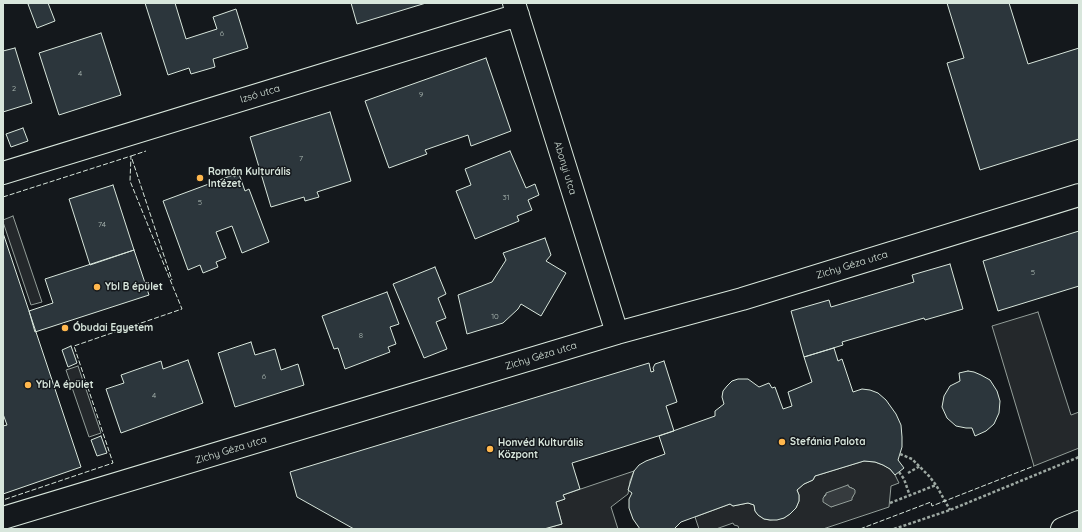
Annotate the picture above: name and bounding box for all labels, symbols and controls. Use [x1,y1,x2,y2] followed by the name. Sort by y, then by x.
[220,29,224,39] house number: 6
[78,69,82,79] house number: 4
[239,82,281,106] street label: Izsó utca
[12,84,16,94] house number: 2
[419,90,423,100] house number: 9
[551,140,579,196] street label: Abonyi utca
[299,154,303,164] house number: 7
[208,166,291,190] place label: Román Kulturális Intézet
[195,173,205,183] marker: Román Kulturális Intézet
[502,193,510,203] house number: 31
[198,198,202,208] house number: 5
[98,220,106,230] house number: 74
[815,248,889,282] street label: Zichy Géza utca
[1031,268,1035,278] house number: 5
[105,281,163,293] place label: Ybl B épület
[92,282,102,292] marker: Ybl B épület
[491,312,499,322] house number: 10
[73,322,153,334] place label: Óbudai Egyetem
[60,323,70,333] marker: Óbudai Egyetem
[359,331,363,341] house number: 8
[504,339,578,373] street label: Zichy Géza utca
[262,372,266,382] house number: 6
[36,379,94,391] place label: Ybl A épület
[23,380,33,390] marker: Ybl A épület
[152,391,156,401] house number: 4
[194,433,268,467] street label: Zichy Géza utca
[790,436,865,448] place label: Stefánia Palota
[498,437,583,460] place label: Honvéd Kulturális Központ
[777,437,787,447] marker: Stefánia Palota
[485,444,495,454] marker: Honvéd Kulturális Központ

